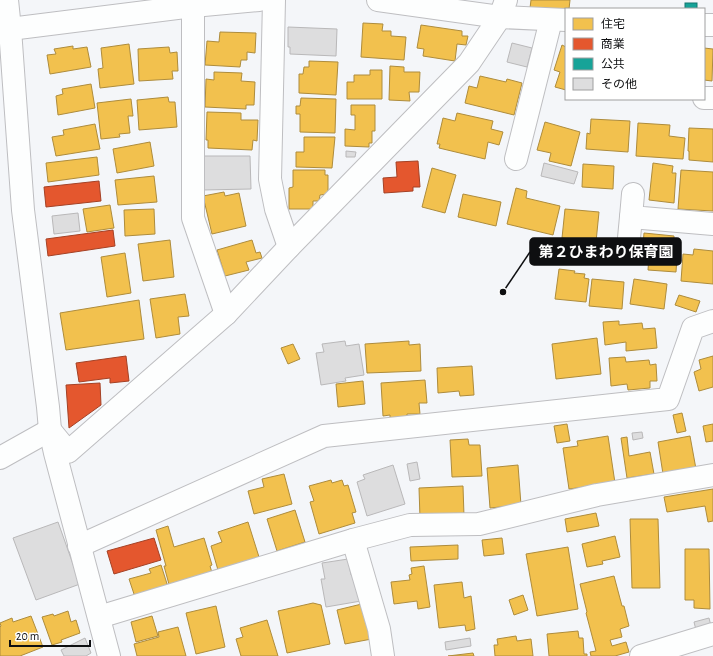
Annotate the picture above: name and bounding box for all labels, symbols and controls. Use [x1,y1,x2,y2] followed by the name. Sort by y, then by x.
[565,8,705,100] legend
[601,17,625,30] text: 住宅
[601,38,625,50] text: 商業
[601,58,625,70] text: 公共
[601,78,637,90] text: その他
[530,238,681,265] callout: 第２ひまわり保育園
[538,244,674,260] text: 第２ひまわり保育園
[10,622,90,648] scale bar
[16,630,39,642] text: 20 m

